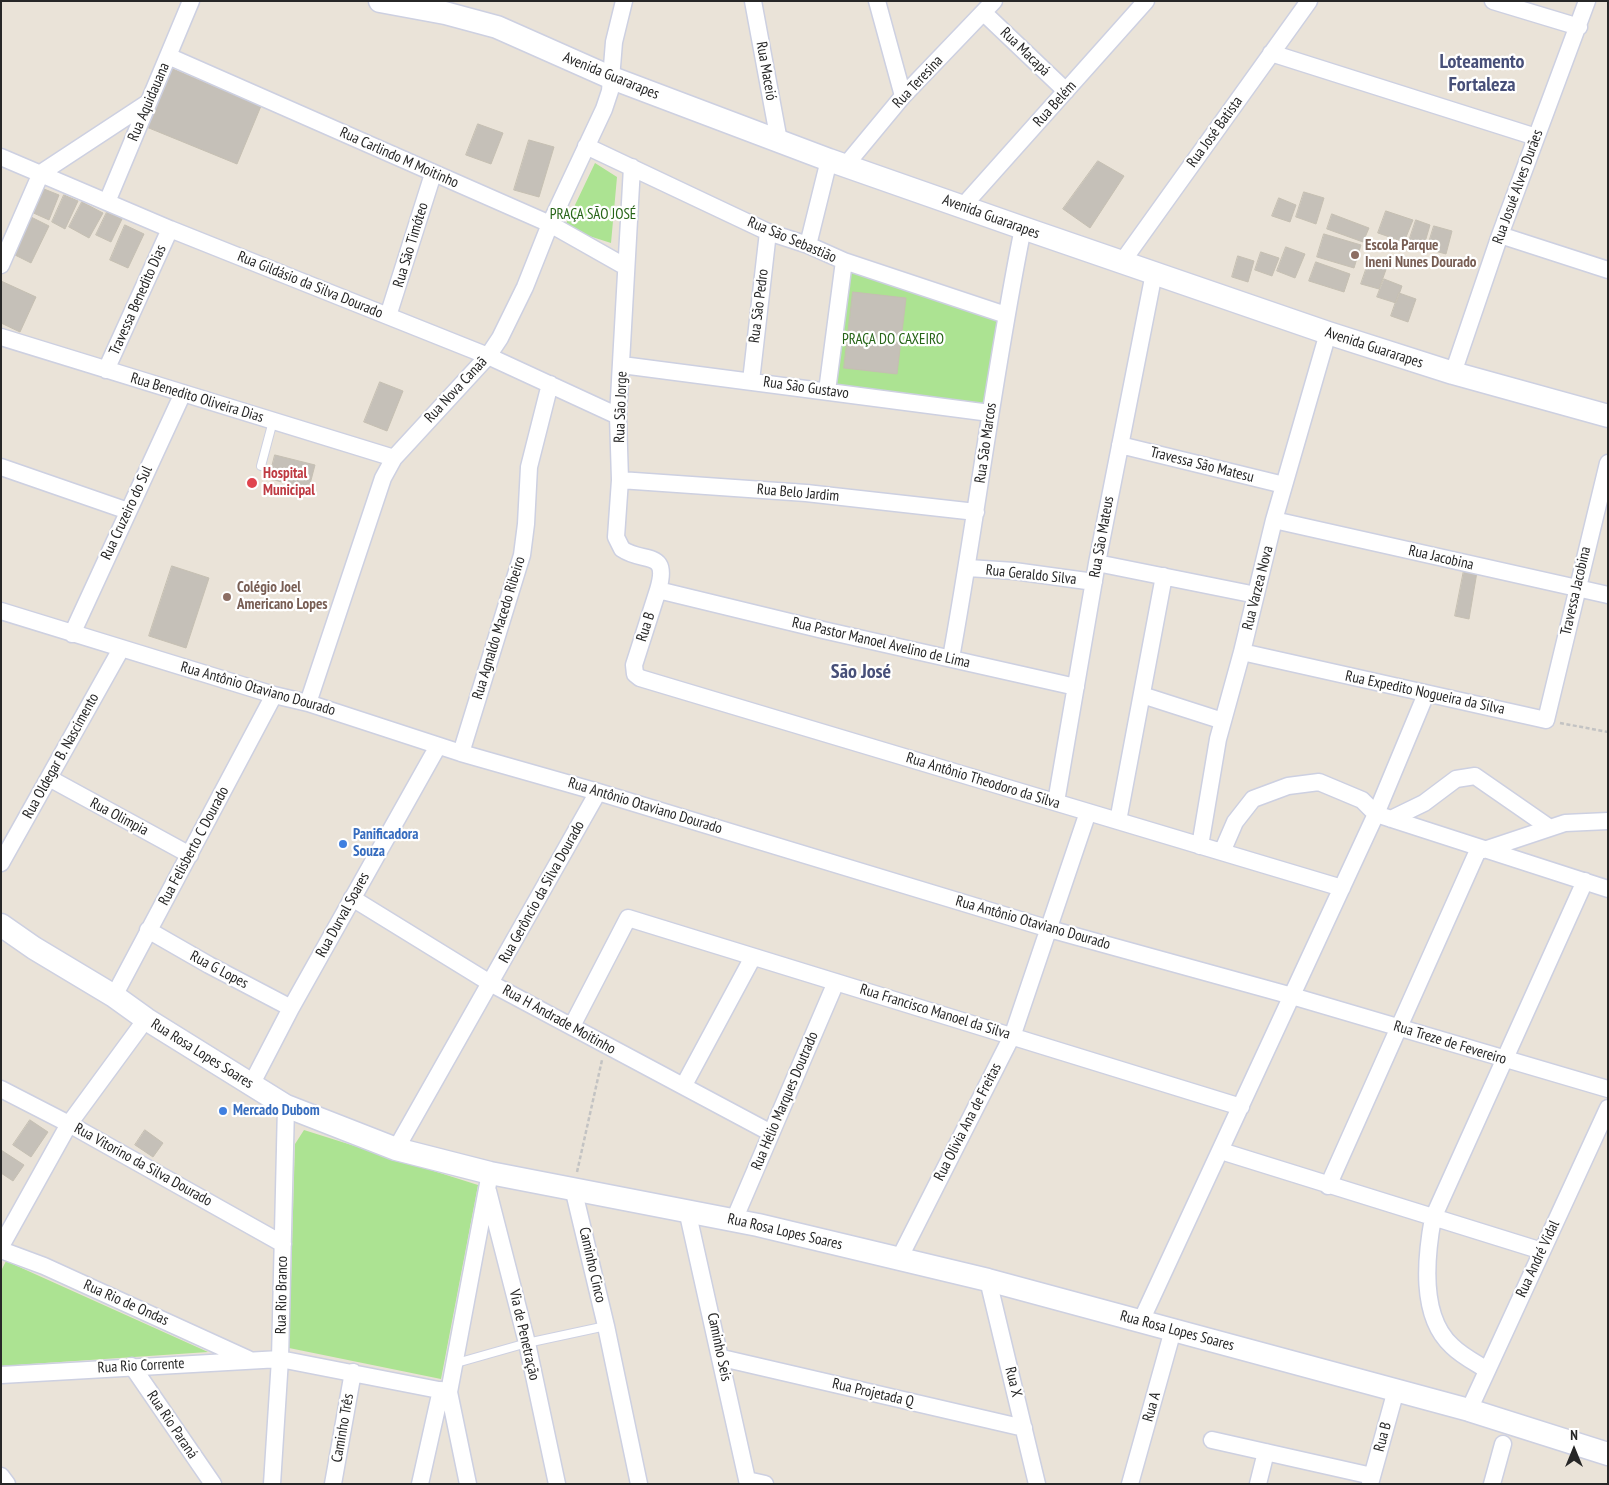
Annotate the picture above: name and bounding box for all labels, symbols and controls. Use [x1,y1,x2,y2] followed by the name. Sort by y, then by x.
[996,24,1054,80] street label: Rua Macapá
[752,40,780,102] street label: Rua Maceió
[560,49,662,103] street label: Avenida Guararapes
[1439,50,1525,97] district label: Loteamento Fortaleza
[889,52,947,112] street label: Rua Teresina
[124,60,174,144] street label: Rua Aquidauana
[1030,77,1080,131] street label: Rua Belém
[1183,93,1247,171] street label: Rua José Batista
[337,124,461,192] street label: Rua Carlindo M Moitinho
[1489,127,1547,247] street label: Rua Josué Alves Durães
[940,191,1042,243] street label: Avenida Guararapes
[390,200,432,290] street label: Rua São Timóteo
[550,206,636,224] park label: PRAÇA SÃO JOSÉ
[745,213,839,267] street label: Rua São Sebastião
[1365,237,1477,272] place label: Escola Parque Ineni Nunes Dourado
[106,242,170,358] street label: Travessa Benedito Dias
[235,248,385,322] street label: Rua Gildásio da Silva Dourado
[1349,249,1361,261] marker: Escola Parque Ineni Nunes Dourado
[746,268,772,344] street label: Rua São Pedro
[1323,324,1425,372] street label: Avenida Guararapes
[842,331,944,349] park label: PRAÇA DO CAXEIRO
[421,353,491,427] street label: Rua Nova Canaã
[128,369,266,427] street label: Rua Benedito Oliveira Dias
[611,371,631,443] street label: Rua São Jorge
[762,373,850,403] street label: Rua São Gustavo
[971,402,1001,484] street label: Rua São Marcos
[1148,443,1256,487] street label: Travessa São Matesu
[97,463,157,563] street label: Rua Cruzeiro do Sul
[263,465,315,500] place label: Hospital Municipal
[245,476,259,490] marker: Hospital Municipal
[756,480,840,506] street label: Rua Belo Jardim
[1086,495,1118,579] street label: Rua São Mateus
[1407,542,1475,574] street label: Rua Jacobina
[1239,544,1277,632] street label: Rua Varzea Nova
[1557,545,1595,637] street label: Travessa Jacobina
[469,554,529,702] street label: Rua Agnaldo Macedo Ribeiro
[985,561,1077,589] street label: Rua Geraldo Silva
[237,579,328,614] place label: Colégio Joel Americano Lopes
[221,591,233,603] marker: Colégio Joel Americano Lopes
[633,610,659,644] street label: Rua B
[790,614,972,672] street label: Rua Pastor Manoel Avelino de Lima
[179,658,337,720] street label: Rua Antônio Otaviano Dourado
[831,660,891,684] district label: São José
[1344,667,1506,719] street label: Rua Expedito Nogueira da Silva
[19,690,103,822] street label: Rua Oldegar B. Nascimento
[904,749,1062,813] street label: Rua Antônio Theodoro da Silva
[566,774,724,838] street label: Rua Antônio Otaviano Dourado
[155,784,233,908] street label: Rua Felisberto C Dourado
[87,794,151,840] street label: Rua Olimpia
[495,818,589,966] street label: Rua Gerôncio da Silva Dourado
[353,826,418,861] place label: Panificadora Souza
[337,838,349,850] marker: Panificadora Souza
[312,869,374,961] street label: Rua Durval Soares
[954,892,1112,954] street label: Rua Antônio Otaviano Dourado
[187,947,251,993] street label: Rua G Lopes
[499,981,619,1059] street label: Rua H Andrade Moitinho
[858,981,1012,1043] street label: Rua Francisco Manoel da Silva
[147,1015,257,1093] street label: Rua Rosa Lopes Soares
[1391,1017,1509,1069] street label: Rua Treze de Fevereiro
[748,1029,822,1173] street label: Rua Hélio Marques Doutrado
[931,1060,1005,1184] street label: Rua Olivia Ana de Freitas
[233,1102,320,1120] place label: Mercado Dubom
[217,1105,229,1117] marker: Mercado Dubom
[71,1120,215,1210] street label: Rua Vitorino da Silva Dourado
[726,1210,844,1254] street label: Rua Rosa Lopes Soares
[1512,1218,1564,1300] street label: Rua André Vidal
[575,1226,609,1304] street label: Caminho Cinco
[272,1256,292,1334] street label: Rua Rio Branco
[81,1276,171,1330] street label: Rua Rio de Ondas
[505,1288,543,1382] street label: Via de Penetração
[1118,1307,1236,1355] street label: Rua Rosa Lopes Soares
[703,1311,735,1383] street label: Caminho Seis
[97,1355,185,1377] street label: Rua Rio Corrente
[1001,1365,1025,1399] street label: Rua X
[830,1375,916,1411] street label: Rua Projetada Q
[143,1388,201,1462] street label: Rua Rio Paraná
[1139,1390,1165,1424] street label: Rua A
[328,1392,358,1464] street label: Caminho Três
[1370,1420,1396,1454] street label: Rua B
[1549,1425,1599,1475] north arrow
[1570,1426,1578,1444] text: N

